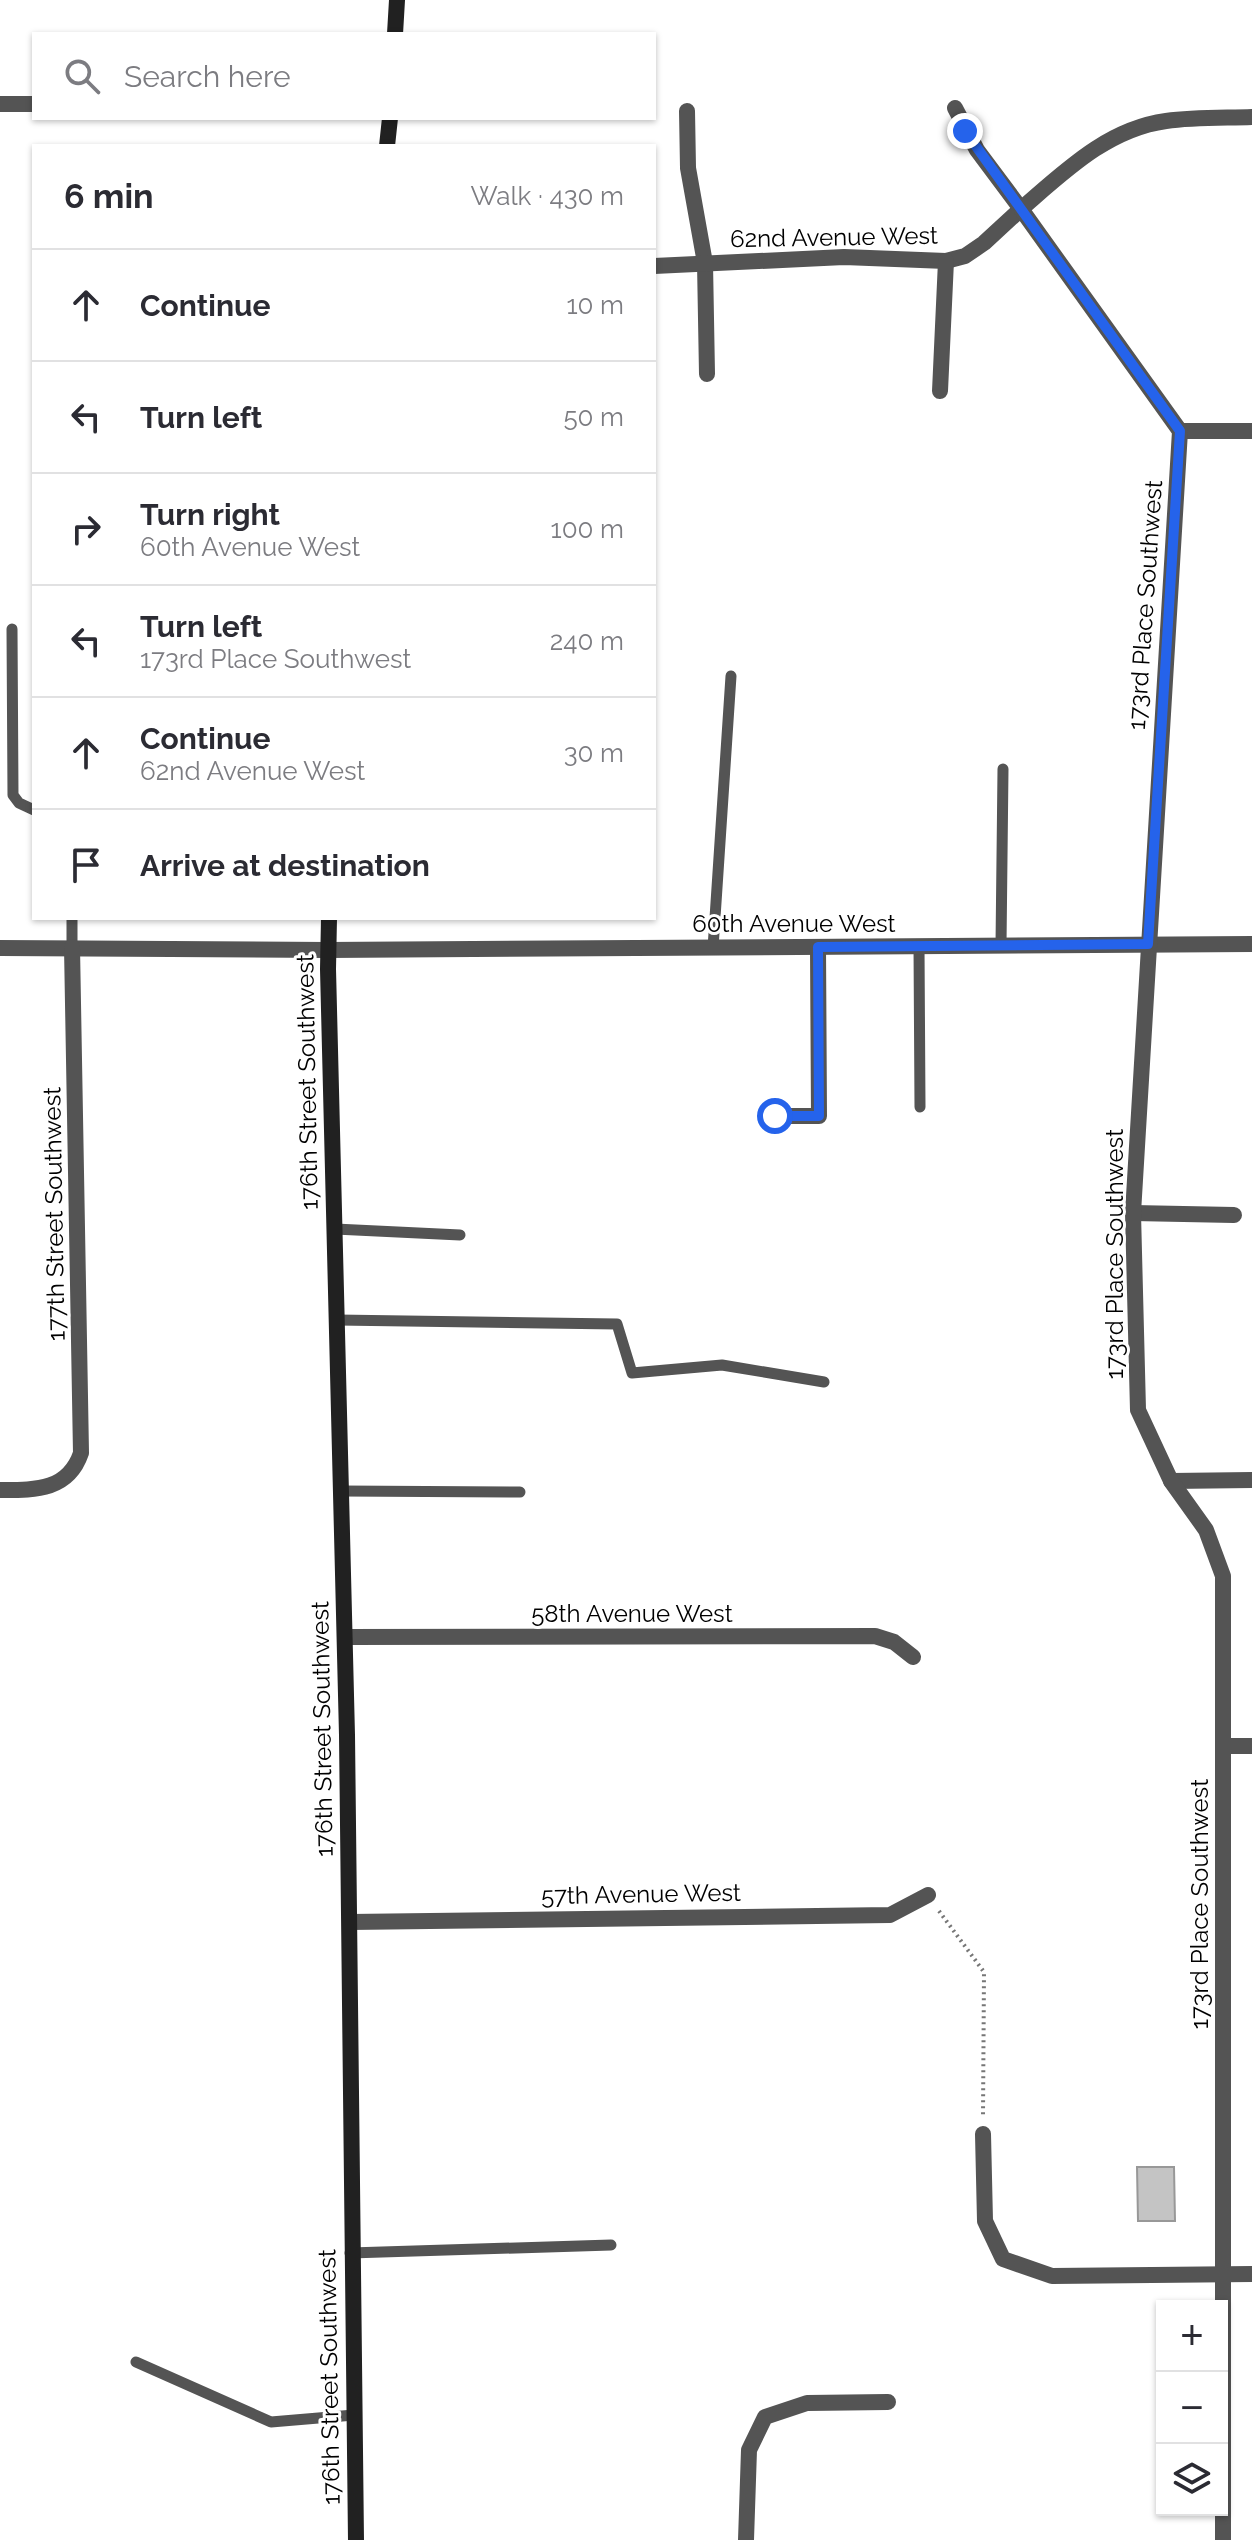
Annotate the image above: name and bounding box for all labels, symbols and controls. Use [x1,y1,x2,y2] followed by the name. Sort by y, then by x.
[32,32,656,120] search box
[60,54,104,98] icon: search
[124,59,291,94] text: Search here
[947,113,983,149] route end
[64,176,154,216] text: 6 min
[470,181,624,211] text: Walk · 430 m
[730,221,938,253] street label: 62nd Avenue West
[64,283,108,327] icon: ahead
[140,288,271,323] text: Continue
[566,290,624,320] text: 10 m
[64,395,108,439] icon: left
[140,400,262,435] text: Turn left
[563,402,624,432] text: 50 m
[1122,479,1168,731] street label: 173rd Place Southwest
[140,497,280,532] text: Turn right
[64,507,108,551] icon: right
[551,514,624,544] text: 100 m
[140,532,360,562] text: 60th Avenue West
[140,609,262,644] text: Turn left
[64,619,108,663] icon: left
[550,626,624,656] text: 240 m
[140,644,411,674] text: 173rd Place Southwest
[140,721,271,756] text: Continue
[64,731,108,775] icon: ahead
[564,738,624,768] text: 30 m
[140,756,365,786] text: 62nd Avenue West
[64,843,108,887] icon: arrive
[140,848,430,883] text: Arrive at destination
[692,909,896,938] street label: 60th Avenue West
[290,954,324,1210] street label: 176th Street Southwest
[37,1087,71,1341] street label: 177th Street Southwest
[757,1098,793,1134] route start
[1100,1129,1129,1379] street label: 173rd Place Southwest
[531,1599,733,1628] street label: 58th Avenue West
[305,1601,339,1857] street label: 176th Street Southwest
[1185,1779,1214,2029] street label: 173rd Place Southwest
[541,1878,741,1910] street label: 57th Avenue West
[312,2249,346,2505] street label: 176th Street Southwest
[1156,2300,1228,2516] map controls
[1156,2300,1228,2372] button: +
[1156,2372,1228,2444] button: −
[1156,2444,1228,2516] button: layers

